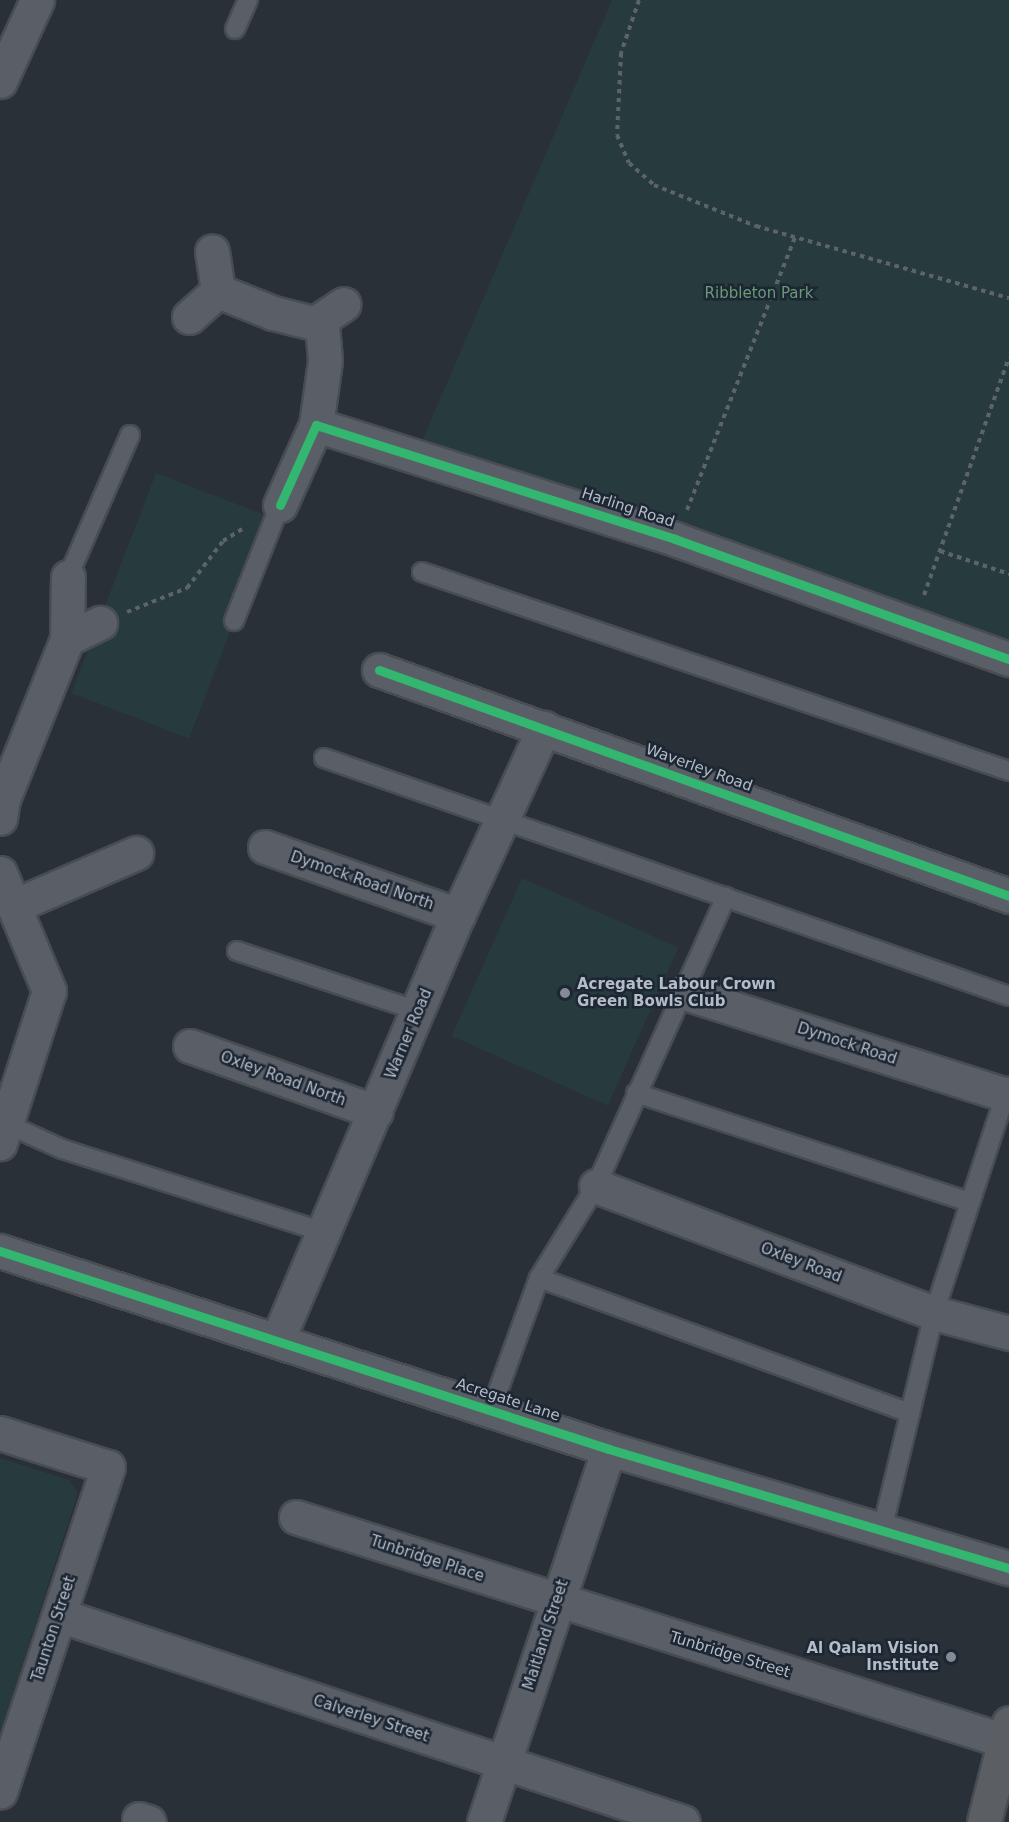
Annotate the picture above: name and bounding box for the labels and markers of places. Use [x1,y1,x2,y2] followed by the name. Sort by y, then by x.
[577,975,776,1010] place label: Acregate Labour Crown Green Bowls Club
[558,986,572,1000] marker: Acregate Labour Crown Green Bowls Club
[806,1639,939,1674] place label: Al Qalam Vision Institute
[944,1650,958,1664] marker: Al Qalam Vision Institute

